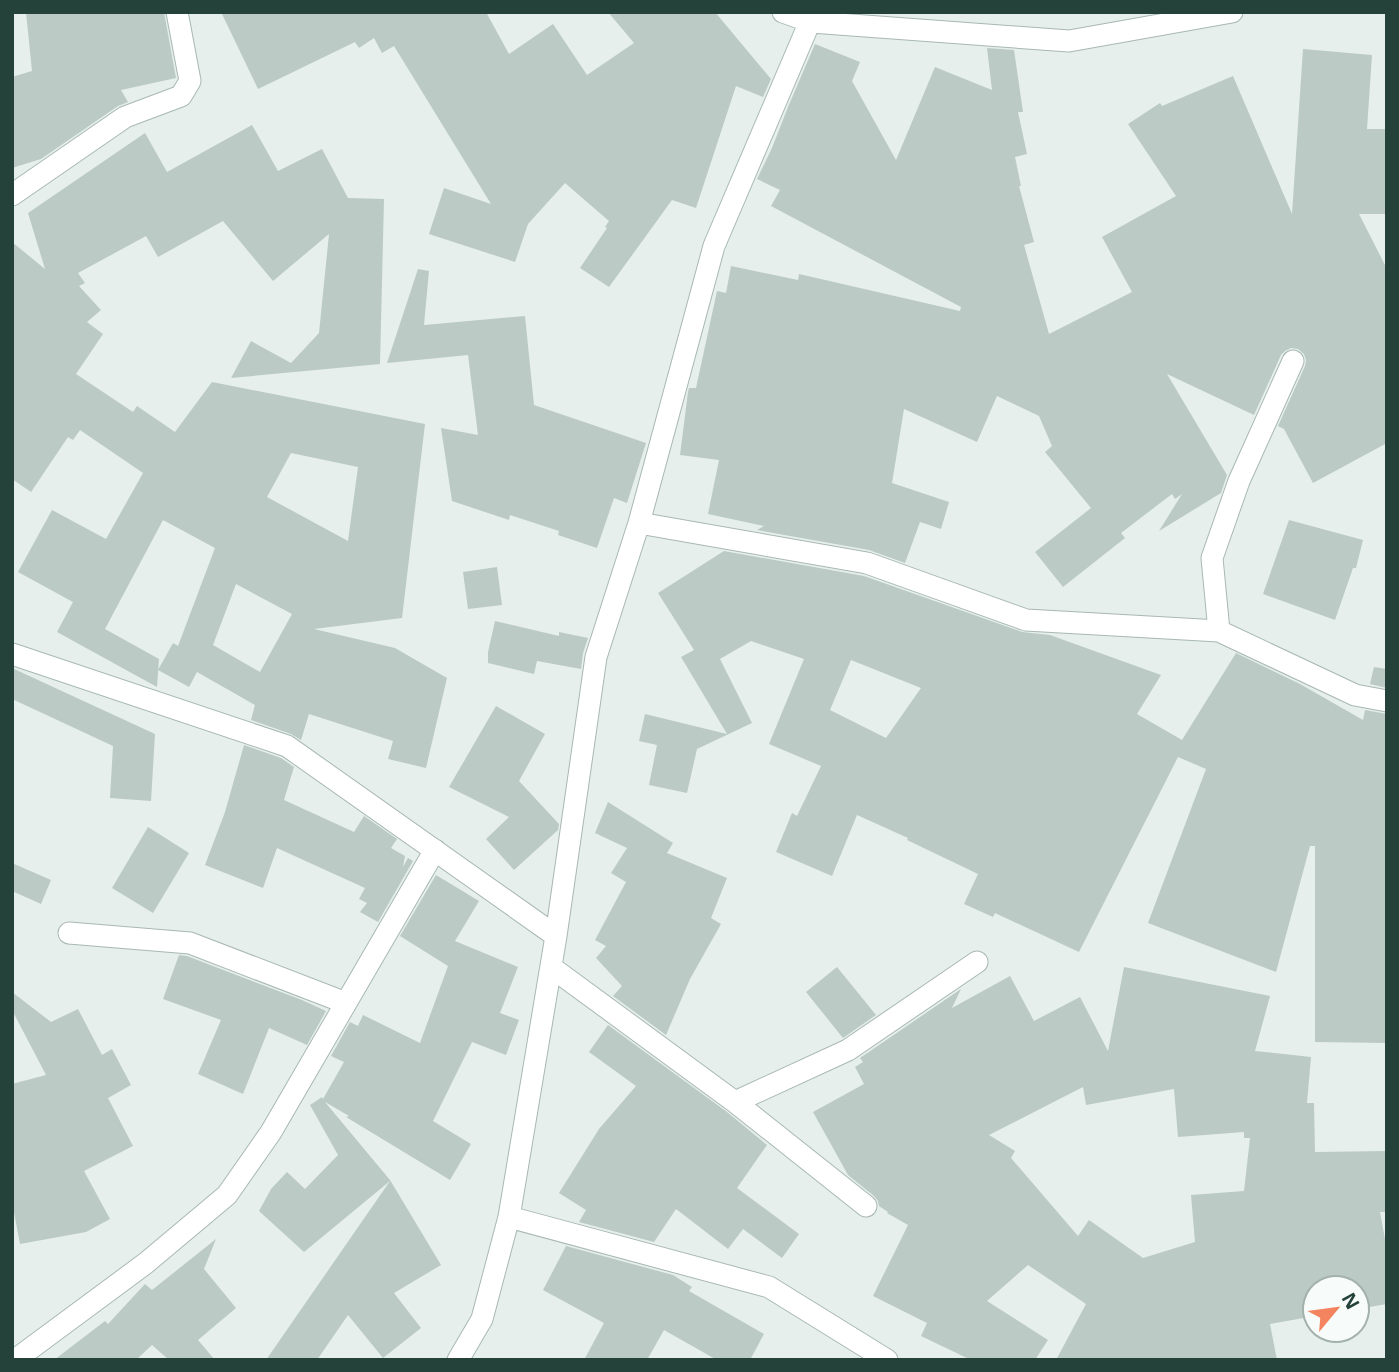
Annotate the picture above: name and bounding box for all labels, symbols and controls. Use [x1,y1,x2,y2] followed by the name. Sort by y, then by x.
[1301,1274,1371,1344] north arrow
[1336,1288,1366,1314] text: N

